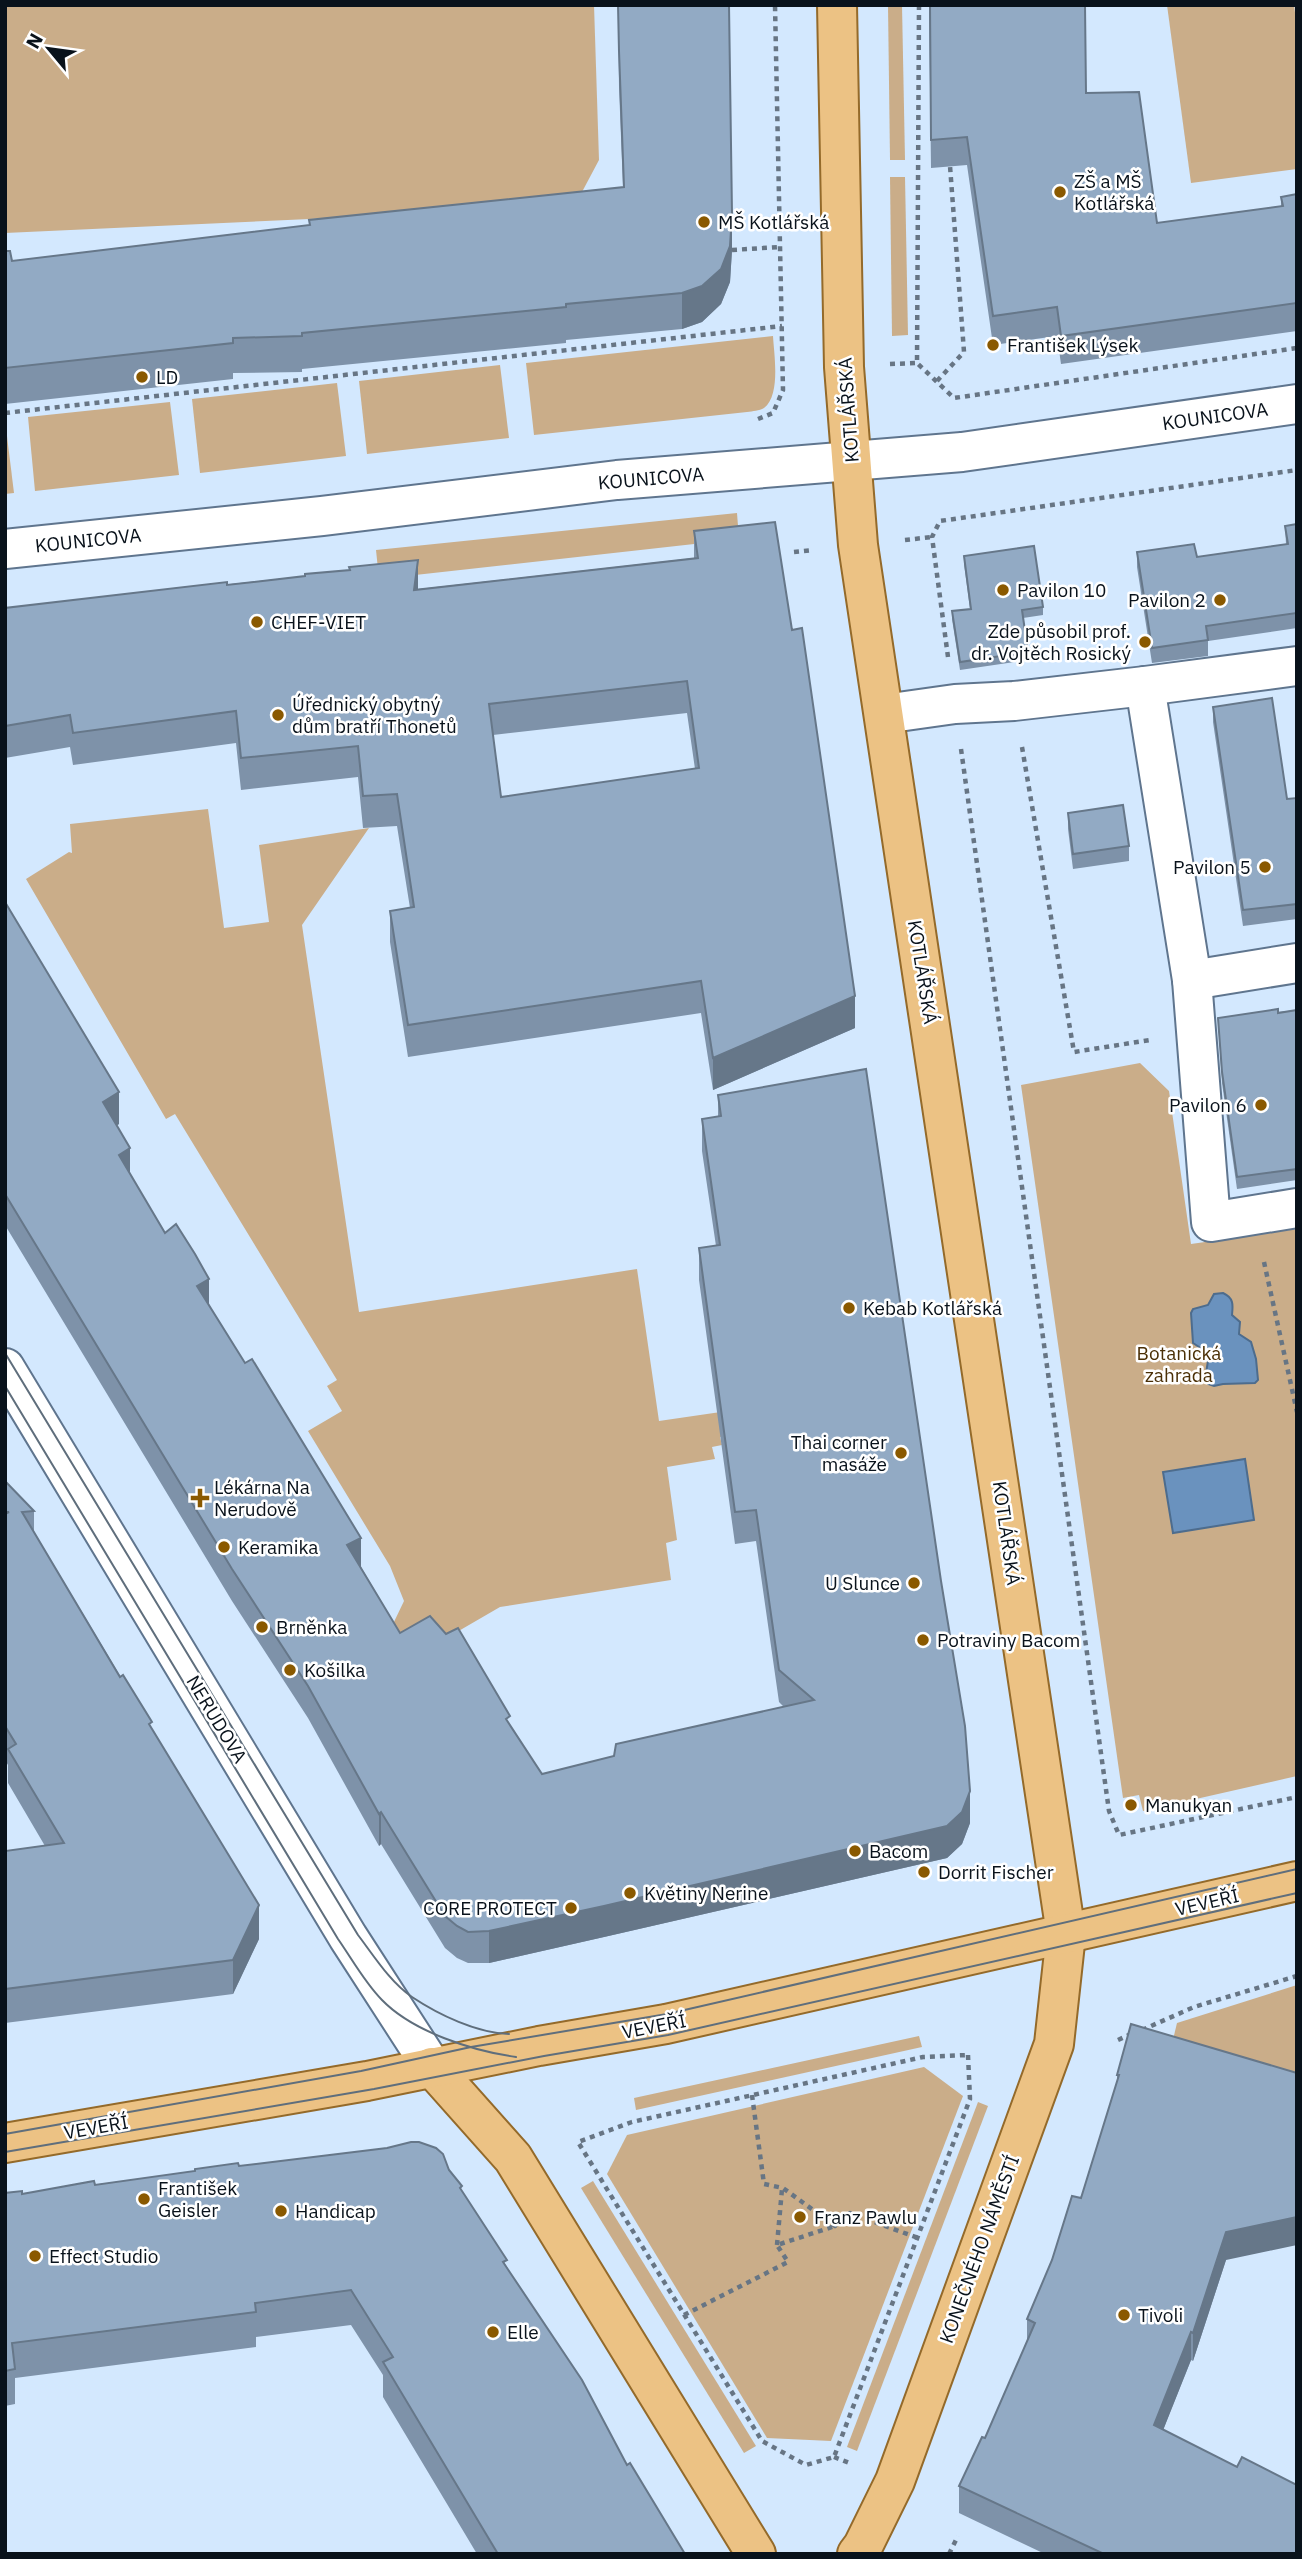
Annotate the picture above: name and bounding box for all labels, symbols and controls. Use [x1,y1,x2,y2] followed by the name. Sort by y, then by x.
[14,14,84,84] north arrow
[20,29,48,53] text: N
[1074,169,1154,215] place label: ZŠ a MŠ Kotlářská
[1052,184,1068,200] marker: ZŠ a MŠ Kotlářská
[718,210,829,234] place label: MŠ Kotlářská
[696,214,712,230] marker: MŠ Kotlářská
[1007,333,1139,357] place label: František Lýsek
[985,337,1001,353] marker: František Lýsek
[832,357,864,463] street label: KOTLÁŘSKÁ
[156,365,178,389] place label: LD
[134,369,150,385] marker: LD
[1161,397,1269,435] street label: KOUNICOVA
[597,461,705,495] street label: KOUNICOVA
[34,522,142,558] street label: KOUNICOVA
[1017,578,1106,602] place label: Pavilon 10
[995,582,1011,598] marker: Pavilon 10
[1128,588,1206,612] place label: Pavilon 2
[1212,592,1228,608] marker: Pavilon 2
[271,610,366,634] place label: CHEF-VIET
[249,614,265,630] marker: CHEF-VIET
[971,619,1132,665] place label: Zde působil prof. dr. Vojtěch Rosický
[1137,634,1153,650] marker: Zde působil prof. dr. Vojtěch Rosický
[292,692,457,738] place label: Úřednický obytný dům bratří Thonetů
[270,707,286,723] marker: Úřednický obytný dům bratří Thonetů
[1173,855,1251,879] place label: Pavilon 5
[1257,859,1273,875] marker: Pavilon 5
[903,918,943,1026] street label: KOTLÁŘSKÁ
[1169,1093,1247,1117] place label: Pavilon 6
[1253,1097,1269,1113] marker: Pavilon 6
[863,1296,1002,1320] place label: Kebab Kotlářská
[841,1300,857,1316] marker: Kebab Kotlářská
[1136,1341,1222,1387] park label: Botanická zahrada
[791,1430,887,1476] place label: Thai corner masáže
[893,1445,909,1461] marker: Thai corner masáže
[214,1475,310,1521] place label: Lékárna Na Nerudově
[988,1479,1026,1587] street label: KOTLÁŘSKÁ
[192,1490,208,1506] marker: Lékárna Na Nerudově
[238,1535,318,1559] place label: Keramika
[216,1539,232,1555] marker: Keramika
[825,1571,900,1595] place label: U Slunce
[906,1575,922,1591] marker: U Slunce
[276,1615,347,1639] place label: Brněnka
[254,1619,270,1635] marker: Brněnka
[937,1628,1080,1652] place label: Potraviny Bacom
[915,1632,931,1648] marker: Potraviny Bacom
[304,1658,365,1682] place label: Košilka
[282,1662,298,1678] marker: Košilka
[181,1671,253,1767] street label: NERUDOVA
[1145,1793,1232,1817] place label: Manukyan
[1123,1797,1139,1813] marker: Manukyan
[869,1839,928,1863] place label: Bacom
[847,1843,863,1859] marker: Bacom
[938,1860,1054,1884] place label: Dorrit Fischer
[916,1864,932,1880] marker: Dorrit Fischer
[644,1881,768,1905] place label: Květiny Nerine
[1173,1883,1241,1921] street label: VEVEŘÍ
[622,1885,638,1901] marker: Květiny Nerine
[423,1896,557,1920] place label: CORE PROTECT
[563,1900,579,1916] marker: CORE PROTECT
[620,2008,688,2044] street label: VEVEŘÍ
[62,2110,130,2144] street label: VEVEŘÍ
[934,2152,1024,2346] street label: KONEČNÉHO NÁMĚSTÍ
[158,2176,237,2222] place label: František Geisler
[136,2191,152,2207] marker: František Geisler
[295,2199,376,2223] place label: Handicap
[273,2203,289,2219] marker: Handicap
[814,2205,917,2229] place label: Franz Pawlu
[792,2209,808,2225] marker: Franz Pawlu
[49,2244,158,2268] place label: Effect Studio
[27,2248,43,2264] marker: Effect Studio
[1138,2303,1183,2327] place label: Tivoli
[1116,2307,1132,2323] marker: Tivoli
[507,2320,539,2344] place label: Elle
[485,2324,501,2340] marker: Elle

